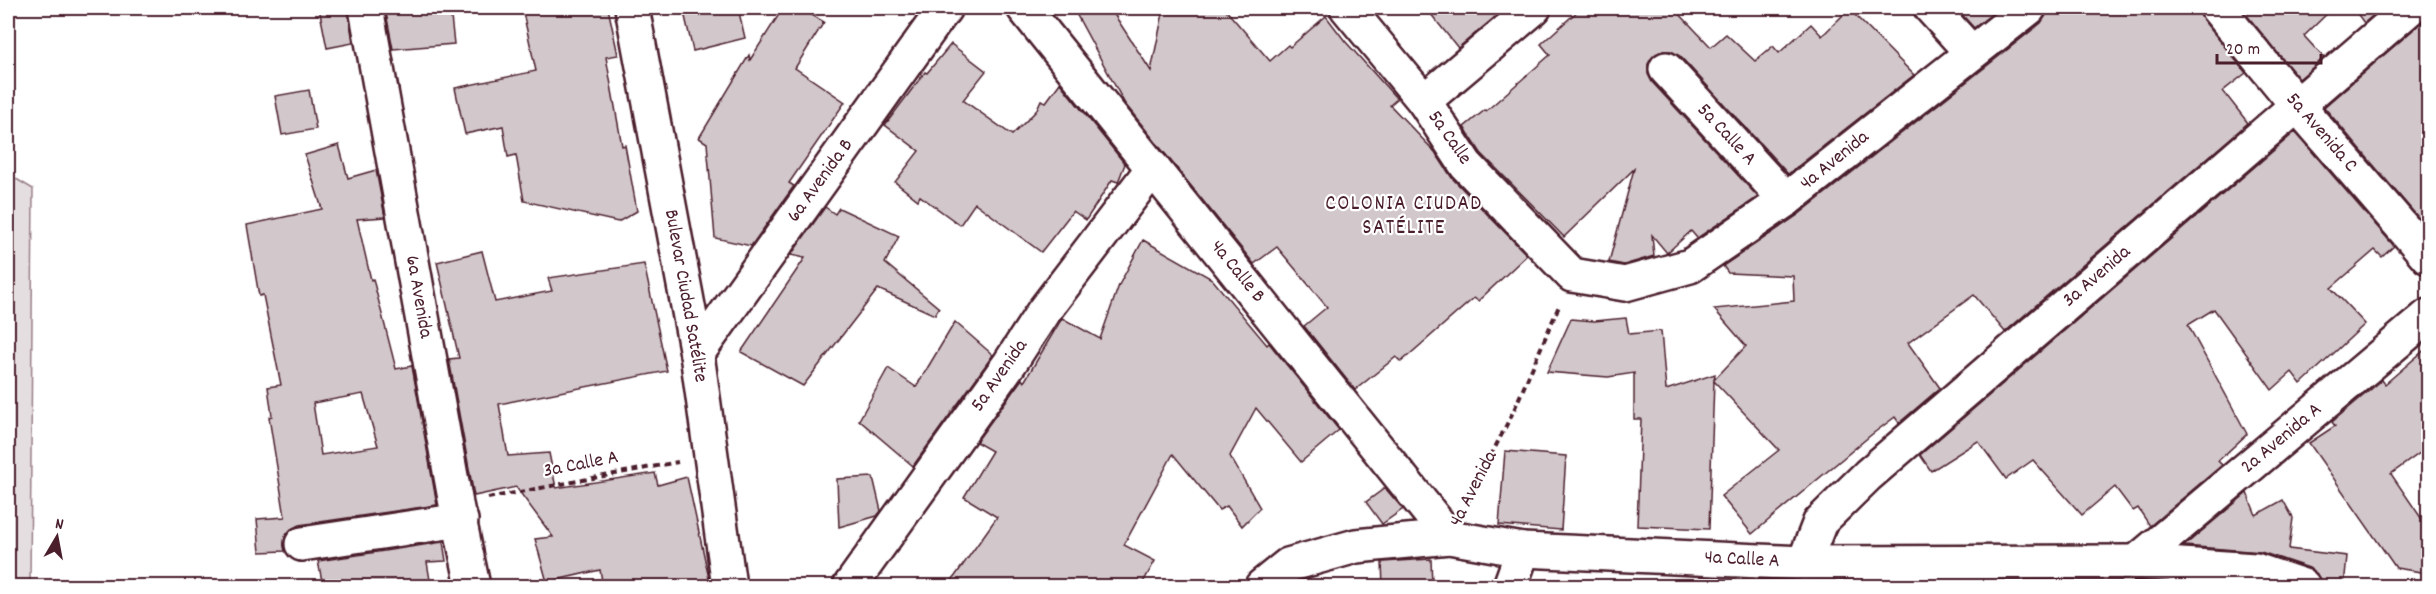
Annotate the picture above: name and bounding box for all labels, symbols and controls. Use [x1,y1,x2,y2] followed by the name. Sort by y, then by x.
[2217,27,2320,65] scale bar
[2226,38,2260,63] text: 20 m
[2278,87,2364,179] street label: 5a Avenida C
[1690,98,1762,173] street label: 5a Calle A
[1420,105,1478,171] street label: 5a Calle
[1794,124,1876,198] street label: 4a Avenida
[781,133,861,229] street label: 6a Avenida B
[1325,190,1483,244] district label: COLONIA CIUDAD SATÉLITE
[656,207,714,385] street label: Bulevar Ciudad Satélite
[1203,234,1271,310] street label: 4a Calle B
[2057,239,2138,315] street label: 3a Avenida
[397,253,439,341] street label: 6a Avenida
[965,333,1036,418] street label: 5a Avenida
[2235,397,2329,481] street label: 2a Avenida A
[541,444,621,486] street label: 3a Calle A
[1443,446,1505,532] street label: 4a Avenida
[27,507,87,567] north arrow
[53,513,65,537] text: N
[1704,544,1780,576] street label: 4a Calle A

